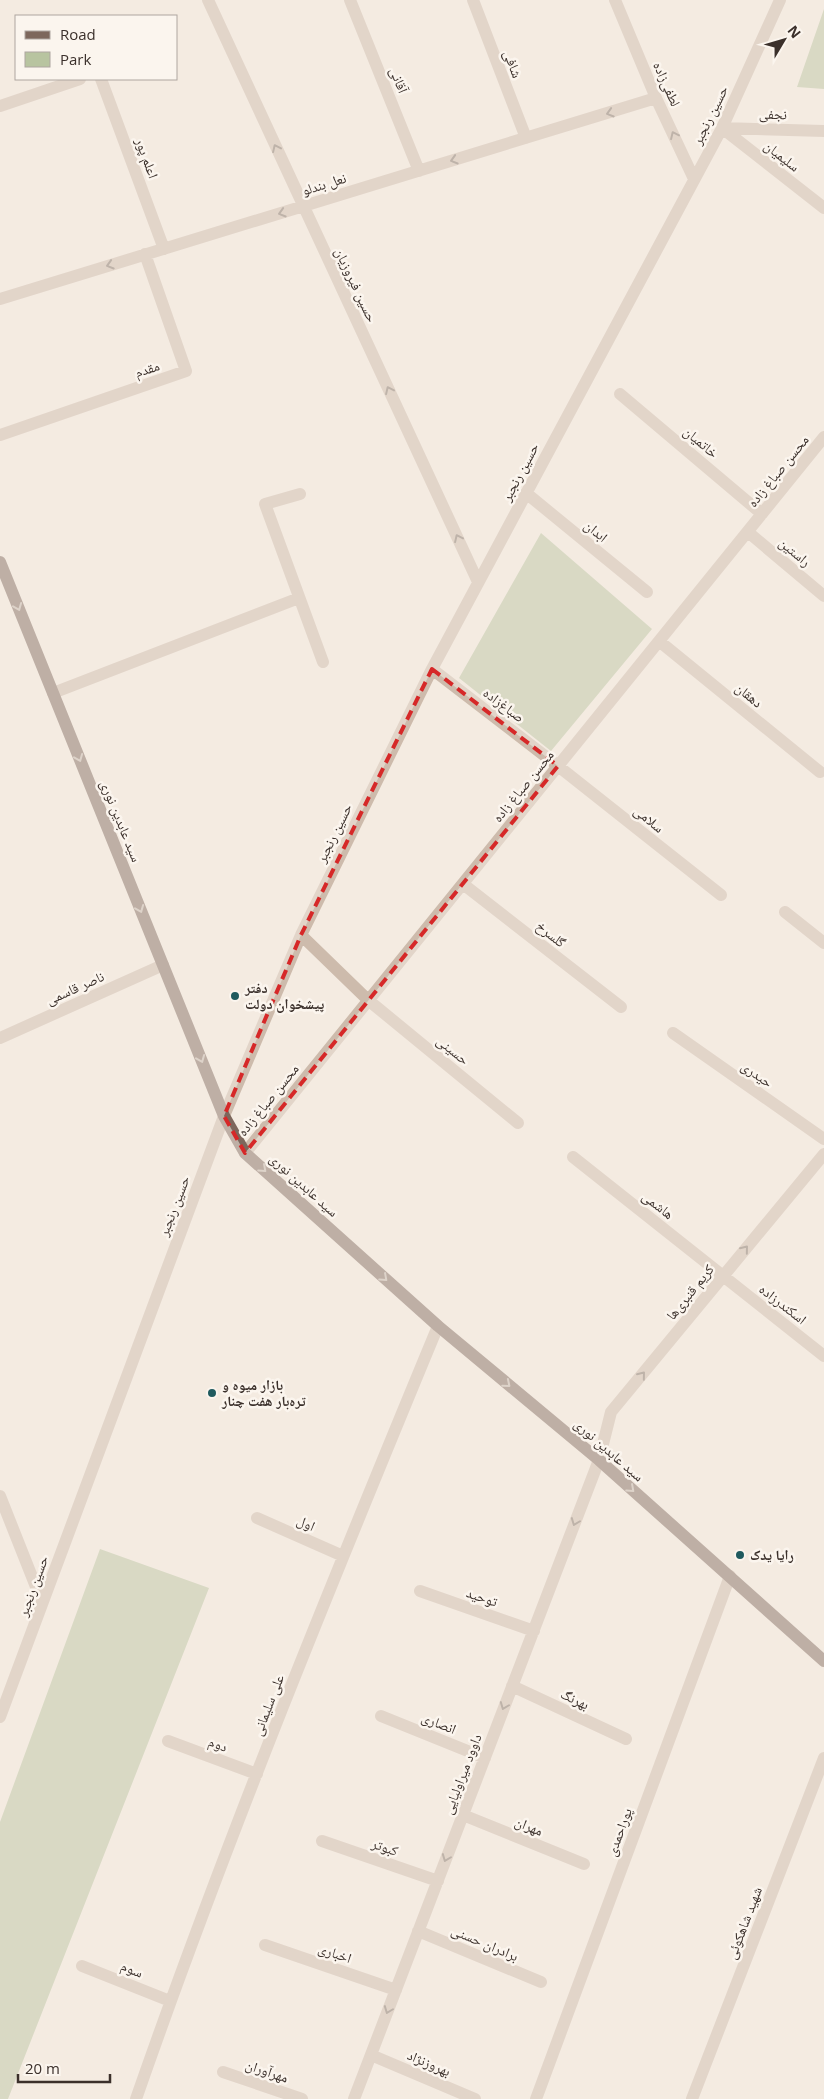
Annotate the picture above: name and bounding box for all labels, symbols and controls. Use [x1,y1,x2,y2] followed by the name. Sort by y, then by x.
[15,15,178,80] legend
[759,15,809,65] north arrow
[784,21,806,42] text: N
[60,24,96,44] text: Road
[500,47,527,80] street label: شافی
[60,49,91,69] text: Park
[649,58,686,109] street label: لطفی‌زاده
[386,64,413,96] street label: آقانی
[687,82,732,148] street label: حسین رنجبر
[759,104,788,123] street label: نجفی
[606,107,614,117] one-way arrow
[670,131,680,140] one-way arrow
[130,134,164,181] street label: اعلم پور
[761,136,804,175] street label: سلیمیان
[272,144,283,153] one-way arrow
[451,155,459,165] one-way arrow
[299,168,349,199] street label: نعل بندلو
[279,207,287,217] one-way arrow
[331,244,382,325] street label: حسین فیروزیان
[106,259,115,269] one-way arrow
[132,355,162,383] street label: مقدم
[385,386,395,395] one-way arrow
[680,422,723,462] street label: خاتمیان
[743,431,813,511] street label: محسن صباغ زاده
[496,439,543,505] street label: حسین رنجبر
[580,515,612,546] street label: ابدان
[775,533,815,571] street label: راستین
[453,534,464,543] one-way arrow
[12,602,22,611] one-way arrow
[732,678,767,712] street label: دهقان
[479,683,529,727] street label: صباغ‌زاده
[488,746,558,826] street label: محسن صباغ زاده
[73,753,83,762] one-way arrow
[96,777,147,865] street label: سید عابدین نوری
[311,800,356,866] street label: حسین رنجبر
[630,801,668,837] street label: سلامی
[134,904,144,913] one-way arrow
[532,916,570,952] street label: گلسرخ
[43,966,107,1009] street label: ناصر قاسمی
[244,978,324,1013] place label: دفتر پیشخوان دولت
[229,990,241,1002] marker: دفتر پیشخوان دولت
[433,1031,474,1069] street label: حسینی
[195,1054,205,1063] one-way arrow
[738,1056,777,1091] street label: حیدری
[233,1060,303,1140] street label: محسن صباغ زاده
[266,1149,343,1221] street label: سید عابدین نوری
[258,1163,267,1172] one-way arrow
[153,1173,194,1240] street label: حسین رنجبر
[639,1186,678,1223] street label: هاشمی
[740,1246,748,1255] one-way arrow
[661,1260,719,1324] street label: کریم قنبری‌ها
[378,1272,387,1281] one-way arrow
[756,1279,811,1328] street label: اسکندرزاده
[637,1371,646,1380] one-way arrow
[221,1375,306,1410] place label: بازار میوه و تره‌بار هفت چنار
[501,1378,510,1386] one-way arrow
[206,1387,218,1399] marker: بازار میوه و تره‌بار هفت چنار
[570,1414,648,1485] street label: سید عابدین نوری
[626,1483,635,1492] one-way arrow
[294,1510,318,1535] street label: اول
[571,1517,582,1526] one-way arrow
[750,1545,794,1564] place label: رایا یدک
[734,1549,746,1561] marker: رایا یدک
[12,1553,52,1620] street label: حسین رنجبر
[464,1582,501,1611] street label: توحید
[247,1671,288,1738] street label: علی سلیمانی
[558,1684,593,1713] street label: بهرنگ
[500,1702,510,1710] one-way arrow
[419,1707,459,1738] street label: انصاری
[206,1731,231,1757] street label: دوم
[438,1731,486,1817] street label: داوود میراولیایی
[601,1805,636,1859] street label: پوراحمدی
[512,1811,546,1840] street label: مهران
[368,1833,401,1860] street label: کبوتر
[442,1853,453,1862] one-way arrow
[721,1884,766,1962] street label: شهید شاهکوئی
[449,1920,522,1965] street label: برادران حسنی
[316,1938,354,1967] street label: اخباری
[118,1955,146,1983] street label: سوم
[384,2005,394,2014] one-way arrow
[405,2045,454,2080] street label: بهروزنژاد
[18,2052,110,2084] scale bar
[243,2054,291,2087] street label: مهرآوران
[25,2058,60,2078] text: 20 m

